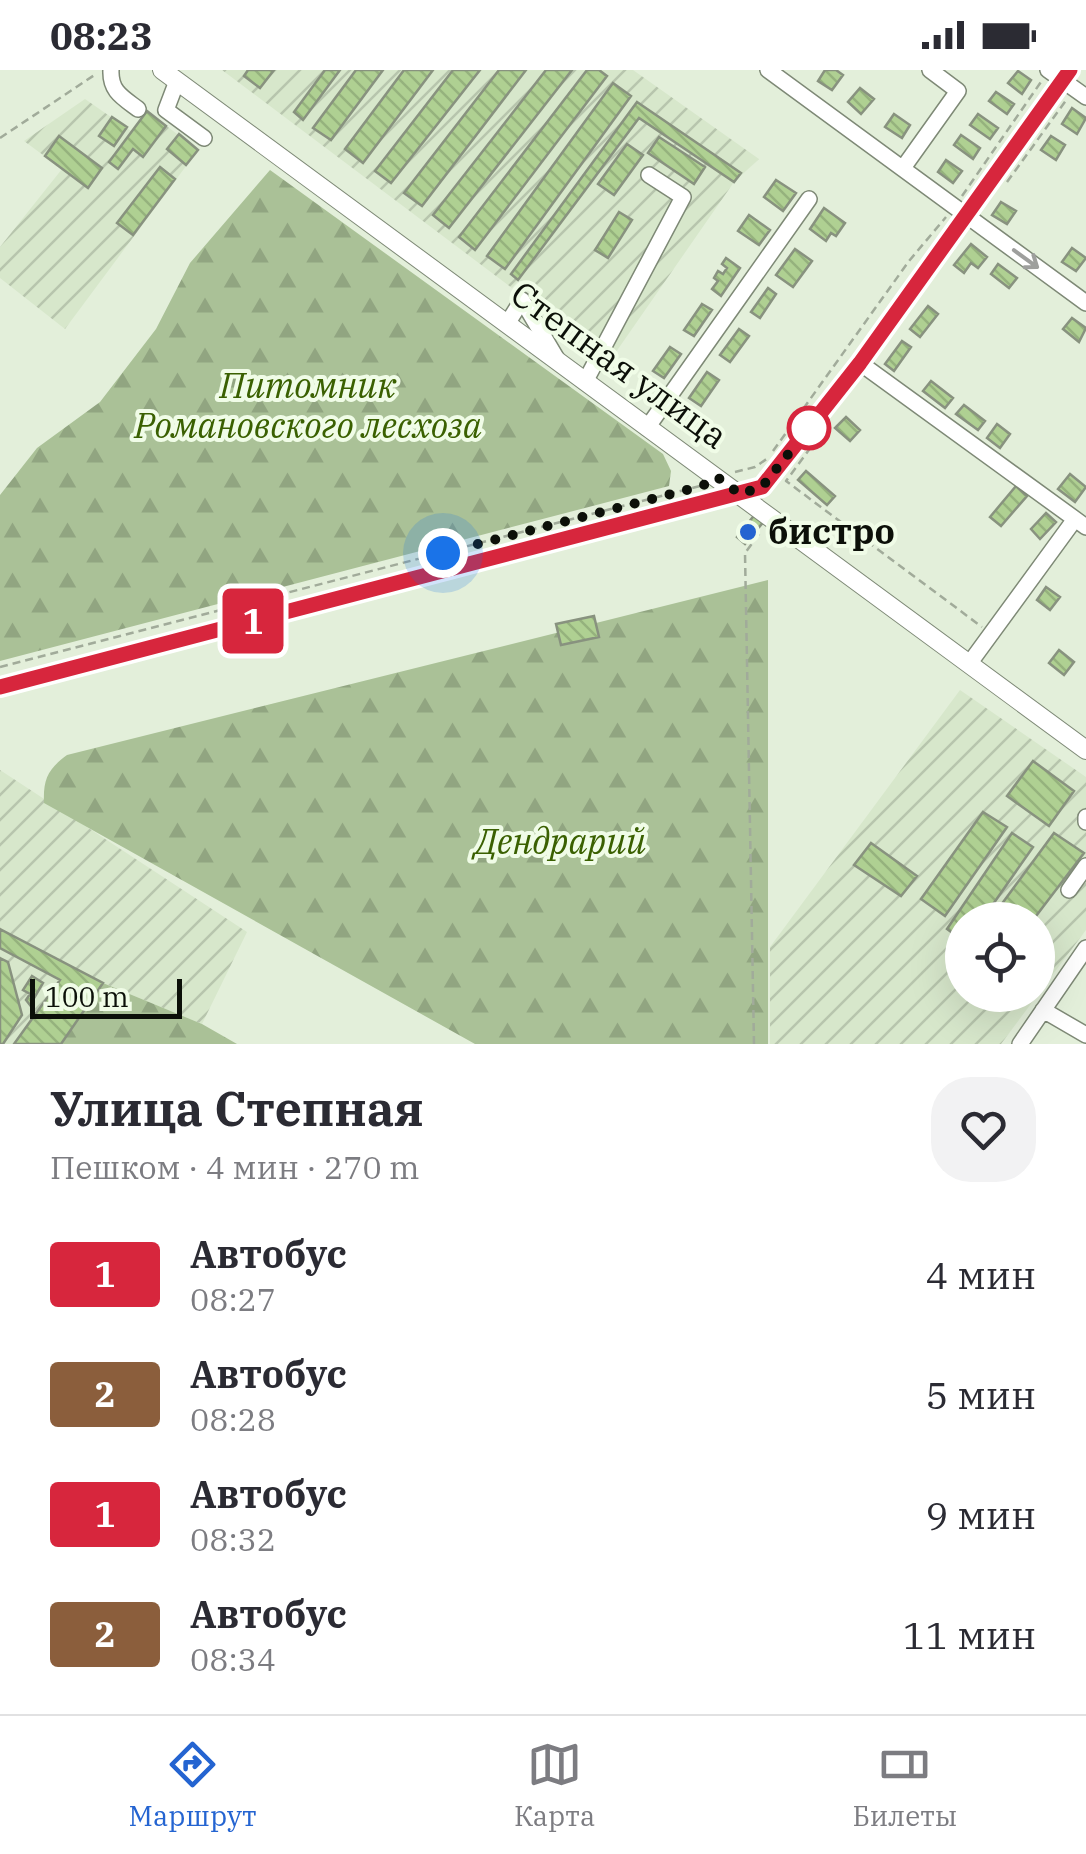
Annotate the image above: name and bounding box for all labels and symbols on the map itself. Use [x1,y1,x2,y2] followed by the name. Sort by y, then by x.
[1012,249,1040,270] one-way arrow
[502,270,737,458] street label: Степная улица
[133,362,482,448] park label: Питомник Романовского лесхоза
[788,407,830,449] unlabelled marker
[768,508,895,554] place label: бистро
[737,521,759,543] marker: бистро
[418,528,468,578] your location
[220,588,286,654] line badge: 1
[470,818,646,864] park label: Дендрарий
[30,974,182,1018] scale bar

